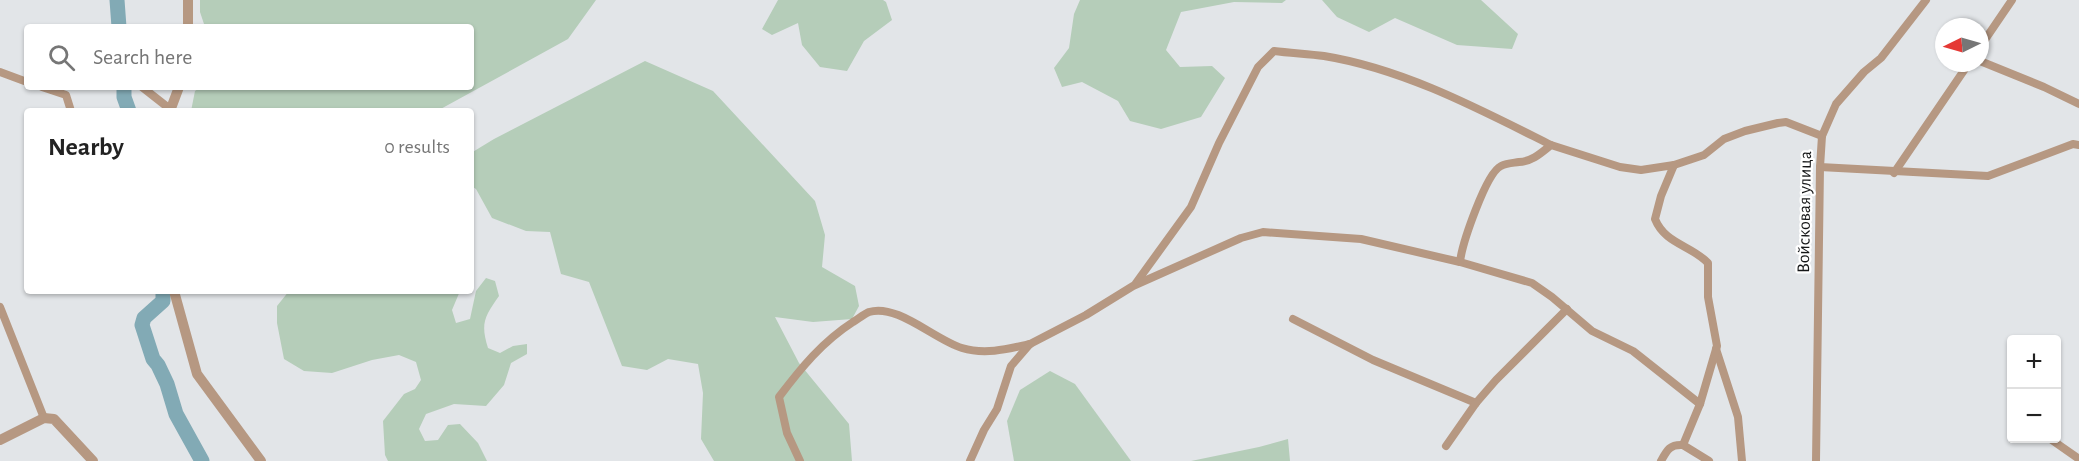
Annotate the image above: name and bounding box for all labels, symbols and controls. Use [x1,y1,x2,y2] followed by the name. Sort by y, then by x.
[1935,18,1989,72] north arrow
[24,24,474,90] search box
[45,41,78,74] icon: search
[93,46,192,68] text: Search here
[48,134,124,160] text: Nearby
[384,137,450,157] text: 0 results
[1795,151,1815,273] street label: Войсковая улица
[2007,335,2061,443] map controls
[2007,335,2061,389] button: +
[2007,389,2061,443] button: −

